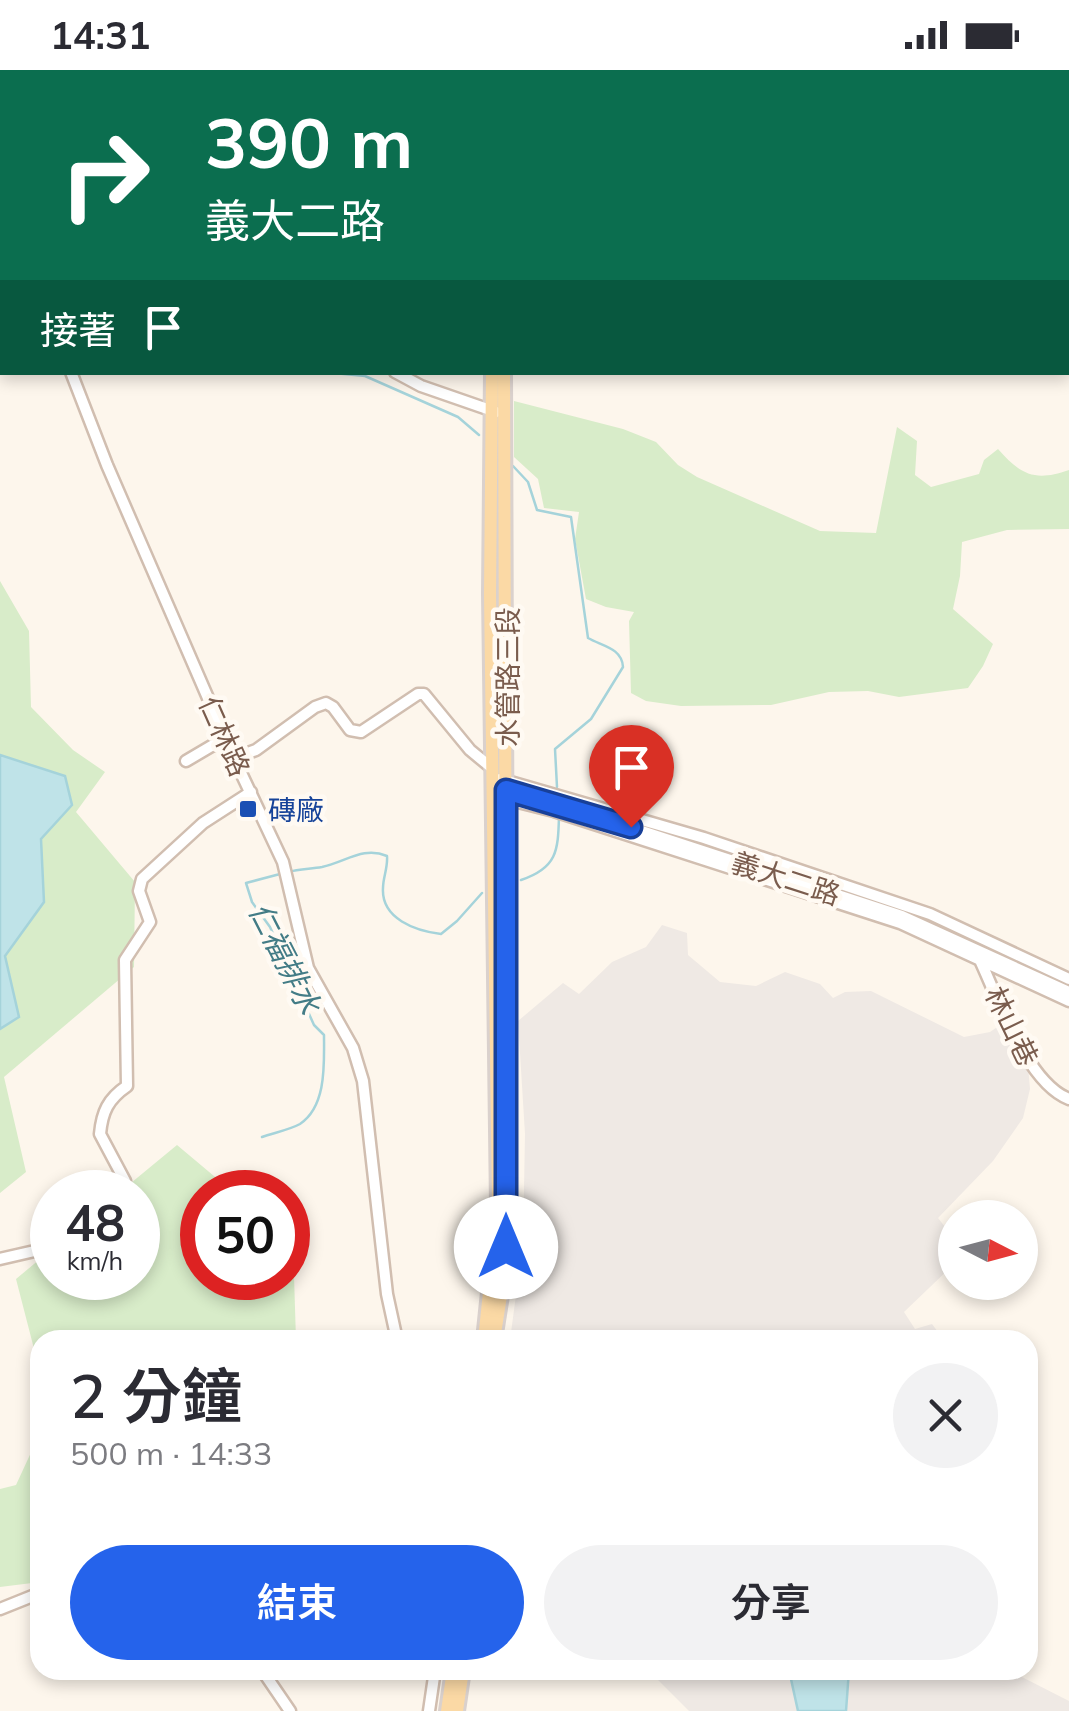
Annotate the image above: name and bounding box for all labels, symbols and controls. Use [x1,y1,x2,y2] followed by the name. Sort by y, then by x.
[50,11,151,59] text: 14:31
[205,98,413,186] text: 390 m
[40,110,170,240] icon: right
[205,192,385,248] text: 義大二路
[136,300,191,355] icon: arrive
[40,306,116,354] text: 接著
[490,607,525,747] street label: 水管路三段
[192,691,258,781] street label: 仁林路
[589,725,674,828] pin
[604,740,659,795] icon: arrive
[268,792,324,827] place label: 磚廠
[237,798,259,820] marker: 磚廠
[727,844,845,912] street label: 義大二路
[241,896,330,1022] water label: 仁福排水
[978,981,1046,1071] street label: 林山巷
[180,1170,310,1300] speed limit sign: 50
[65,1191,125,1254] text: 48
[454,1195,558,1299] position arrow
[938,1200,1038,1300] north arrow
[938,1200,1038,1300] map controls
[67,1245,123,1276] text: km/h
[70,1358,242,1433] text: 2 分鐘
[893,1363,998,1468] button: close
[70,1433,272,1473] text: 500 m · 14:33
[70,1545,524,1660] button: 結束
[544,1545,998,1660] button: 分享

